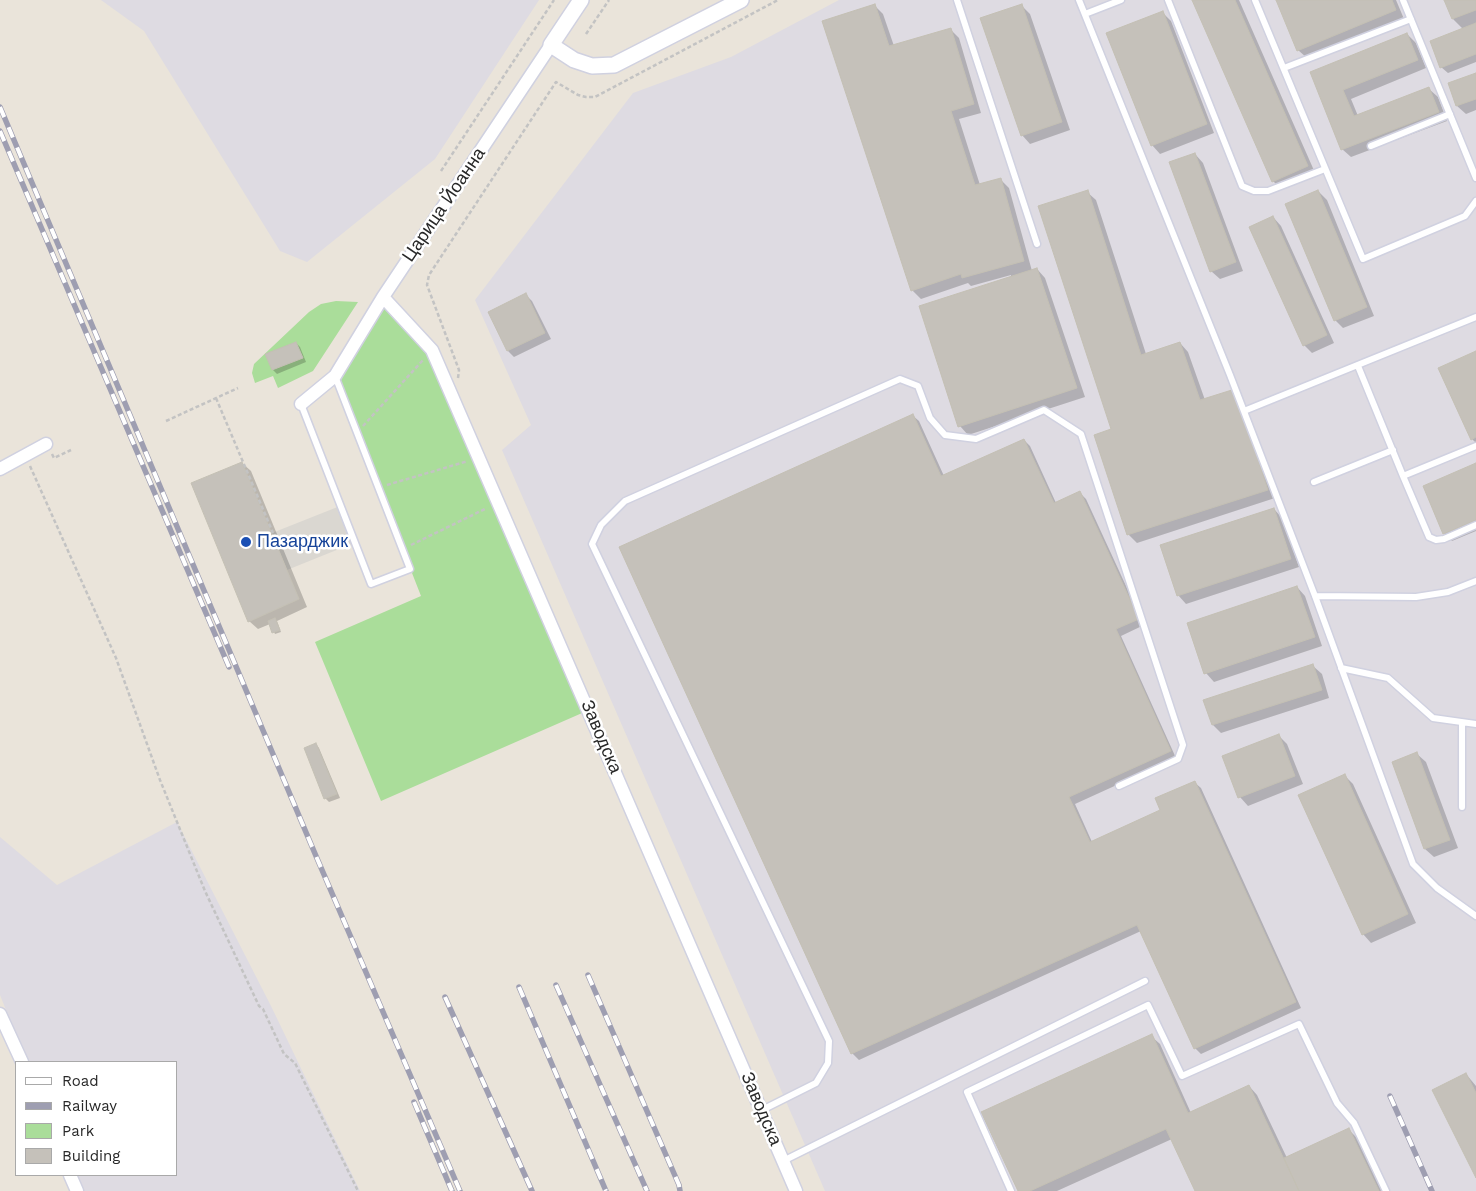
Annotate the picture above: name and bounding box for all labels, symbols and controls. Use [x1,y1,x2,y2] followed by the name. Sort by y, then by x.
[398,144,490,266] street label: Царица Йоанна
[257,531,348,553] place label: Пазарджик
[239,535,253,549] marker: Пазарджик
[576,697,626,777] street label: Заводска
[15,1061,178,1176] legend
[736,1069,786,1149] street label: Заводска
[62,1072,99,1090] text: Road
[62,1097,117,1115] text: Railway
[62,1122,94,1140] text: Park
[62,1147,120,1165] text: Building

